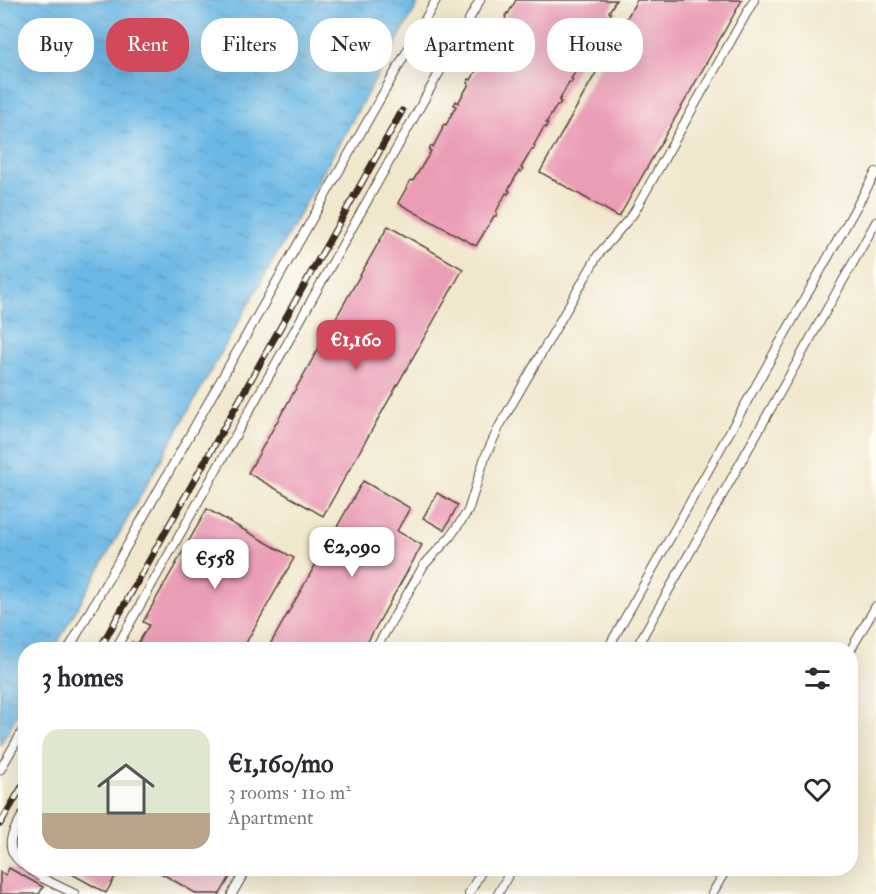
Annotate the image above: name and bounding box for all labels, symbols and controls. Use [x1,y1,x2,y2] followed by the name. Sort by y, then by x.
[18,18,94,72] chip: Buy
[106,18,189,72] chip: Rent
[201,18,298,72] chip: Filters
[310,18,392,72] chip: New
[404,18,535,72] chip: Apartment
[547,18,643,72] chip: House
[307,320,405,371] pin: €1,160
[331,327,381,352] text: €1,160
[303,527,401,578] pin: €2,090
[323,534,381,559] text: €2,090
[179,539,251,590] pin: €558
[196,546,234,571] text: €558
[42,662,123,694] text: 3 homes
[801,662,834,695] icon: filters
[228,748,334,780] text: €1,160/mo
[90,753,162,825] icon: home
[801,773,834,806] icon: heart
[228,780,351,805] text: 3 rooms · 110 m²
[228,805,313,830] text: Apartment

